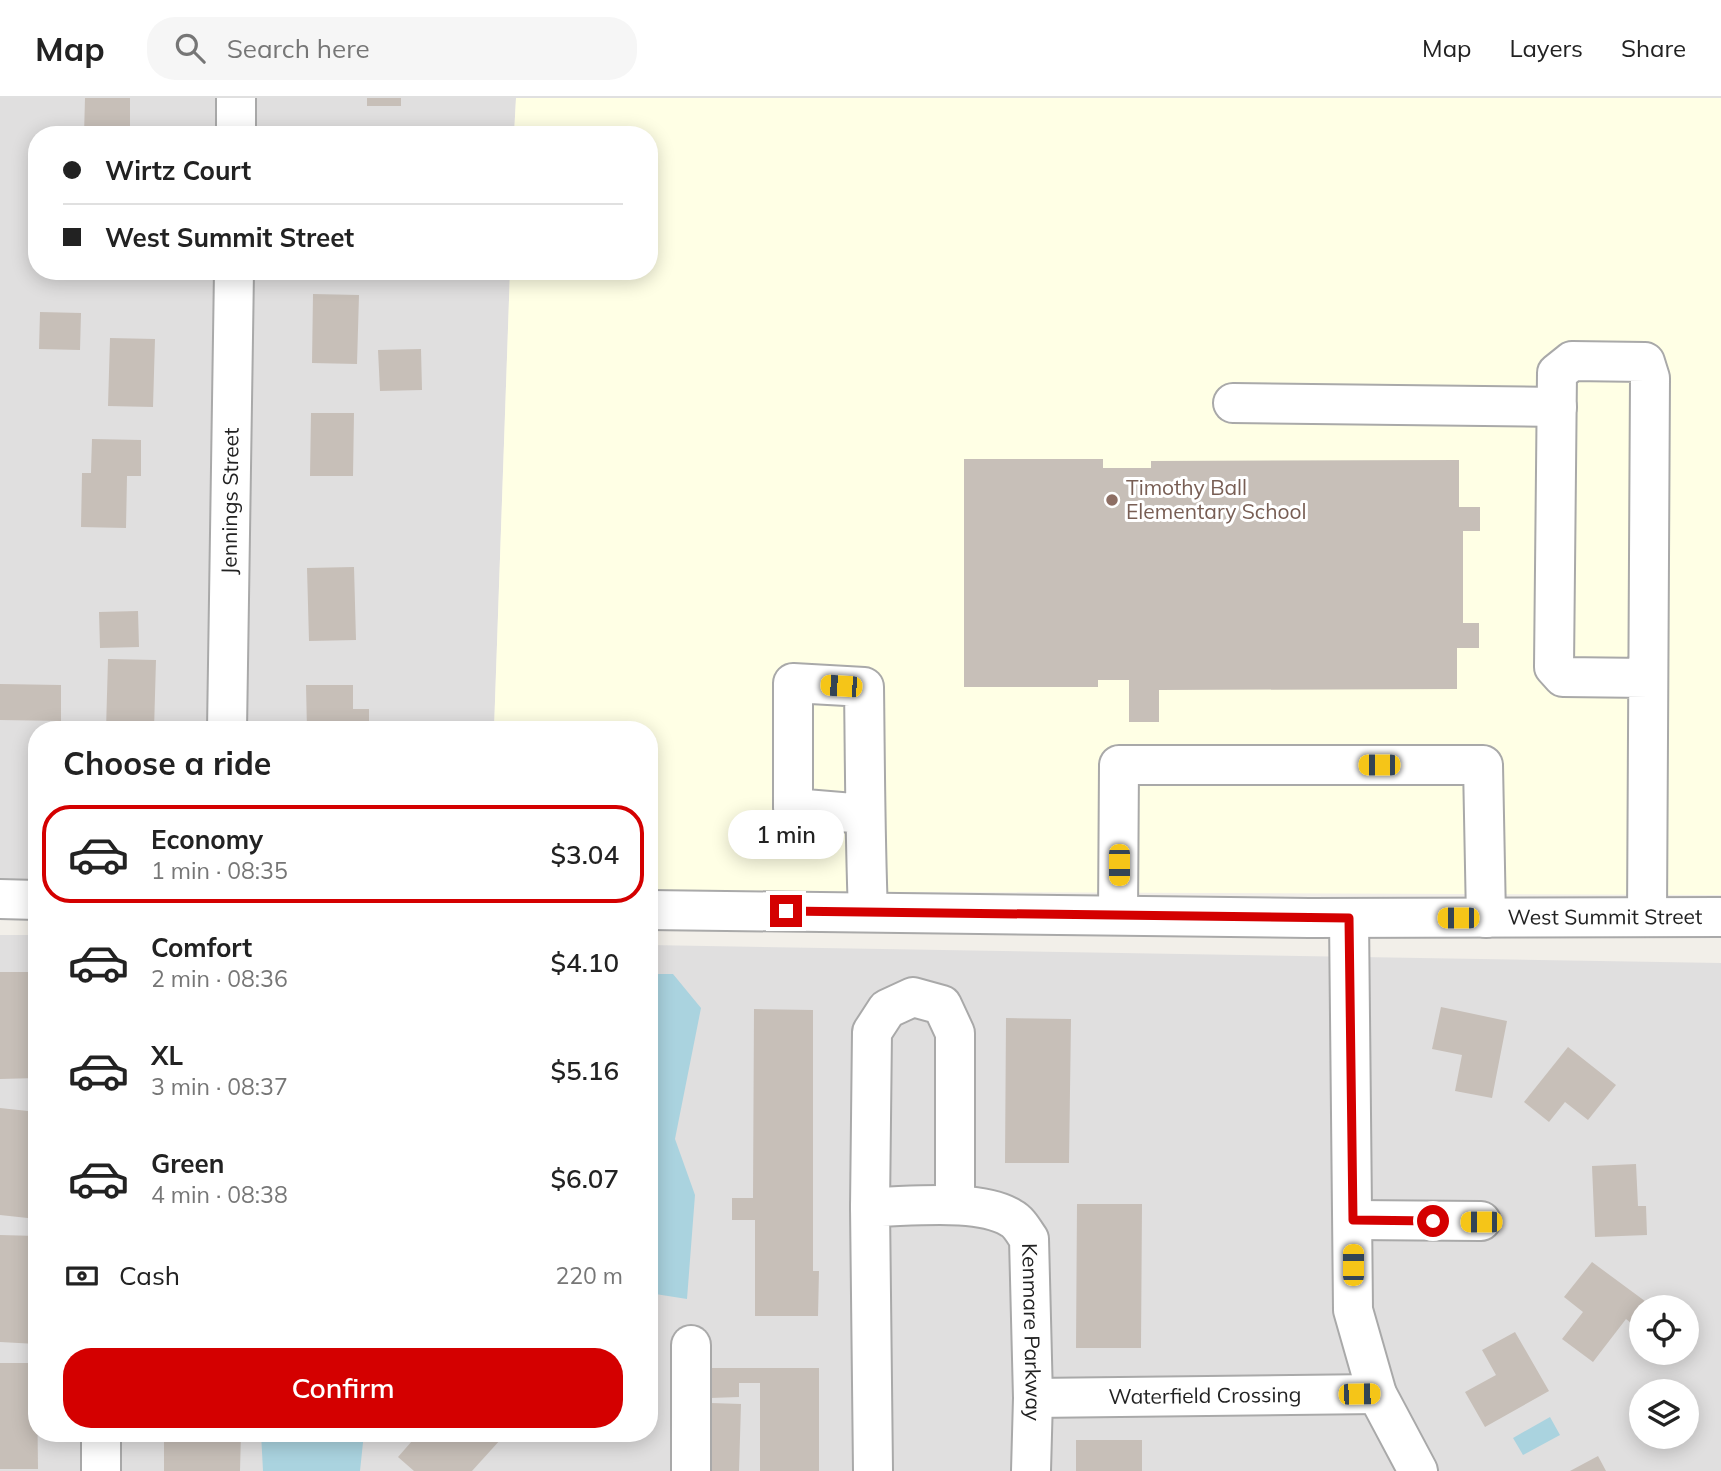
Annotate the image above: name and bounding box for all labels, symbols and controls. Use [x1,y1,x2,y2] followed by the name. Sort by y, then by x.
[147,17,637,80] search box
[35,28,105,69] text: Map
[171,29,209,67] icon: search
[227,32,370,65] text: Search here
[1422,33,1471,63] text: Map
[1509,33,1583,63] text: Layers
[1621,33,1686,63] text: Share
[105,154,251,187] text: Wirtz Court
[105,221,354,254] text: West Summit Street
[215,427,244,575] street label: Jennings Street
[1126,474,1307,524] place label: Timothy Ball Elementary School
[1104,492,1120,508] marker: Timothy Ball Elementary School
[820,674,863,698] car
[63,743,271,783] text: Choose a ride
[1359,755,1401,776] car
[728,810,844,858] callout: 1 min
[756,820,816,849] text: 1 min
[67,823,130,886] icon: car
[151,823,263,856] text: Economy
[550,838,619,871] text: $3.04
[1109,844,1130,886] car
[151,856,288,885] text: 1 min · 08:35
[770,895,802,927] route end
[1508,903,1702,930] street label: West Summit Street
[1438,908,1480,929] car
[67,931,130,994] icon: car
[151,931,252,964] text: Comfort
[550,946,619,979] text: $4.10
[151,964,288,993] text: 2 min · 08:36
[67,1039,130,1102] icon: car
[151,1039,183,1072] text: XL
[550,1054,619,1087] text: $5.16
[151,1072,288,1101] text: 3 min · 08:37
[67,1147,130,1210] icon: car
[151,1147,224,1180] text: Green
[550,1162,619,1195] text: $6.07
[151,1180,288,1209] text: 4 min · 08:38
[1417,1205,1449,1237] route start
[1461,1212,1503,1233] car
[1017,1243,1047,1421] street label: Kenmare Parkway
[1343,1244,1364,1286] car
[63,1257,101,1295] icon: cash
[119,1259,180,1292] text: Cash
[555,1261,623,1290] text: 220 m
[1629,1295,1699,1449] map controls
[1629,1295,1699,1365] button: locate
[63,1348,623,1428] button: Confirm
[1629,1379,1699,1449] button: layers
[1108,1381,1302,1409] street label: Waterfield Crossing
[1338,1383,1381,1405] car

